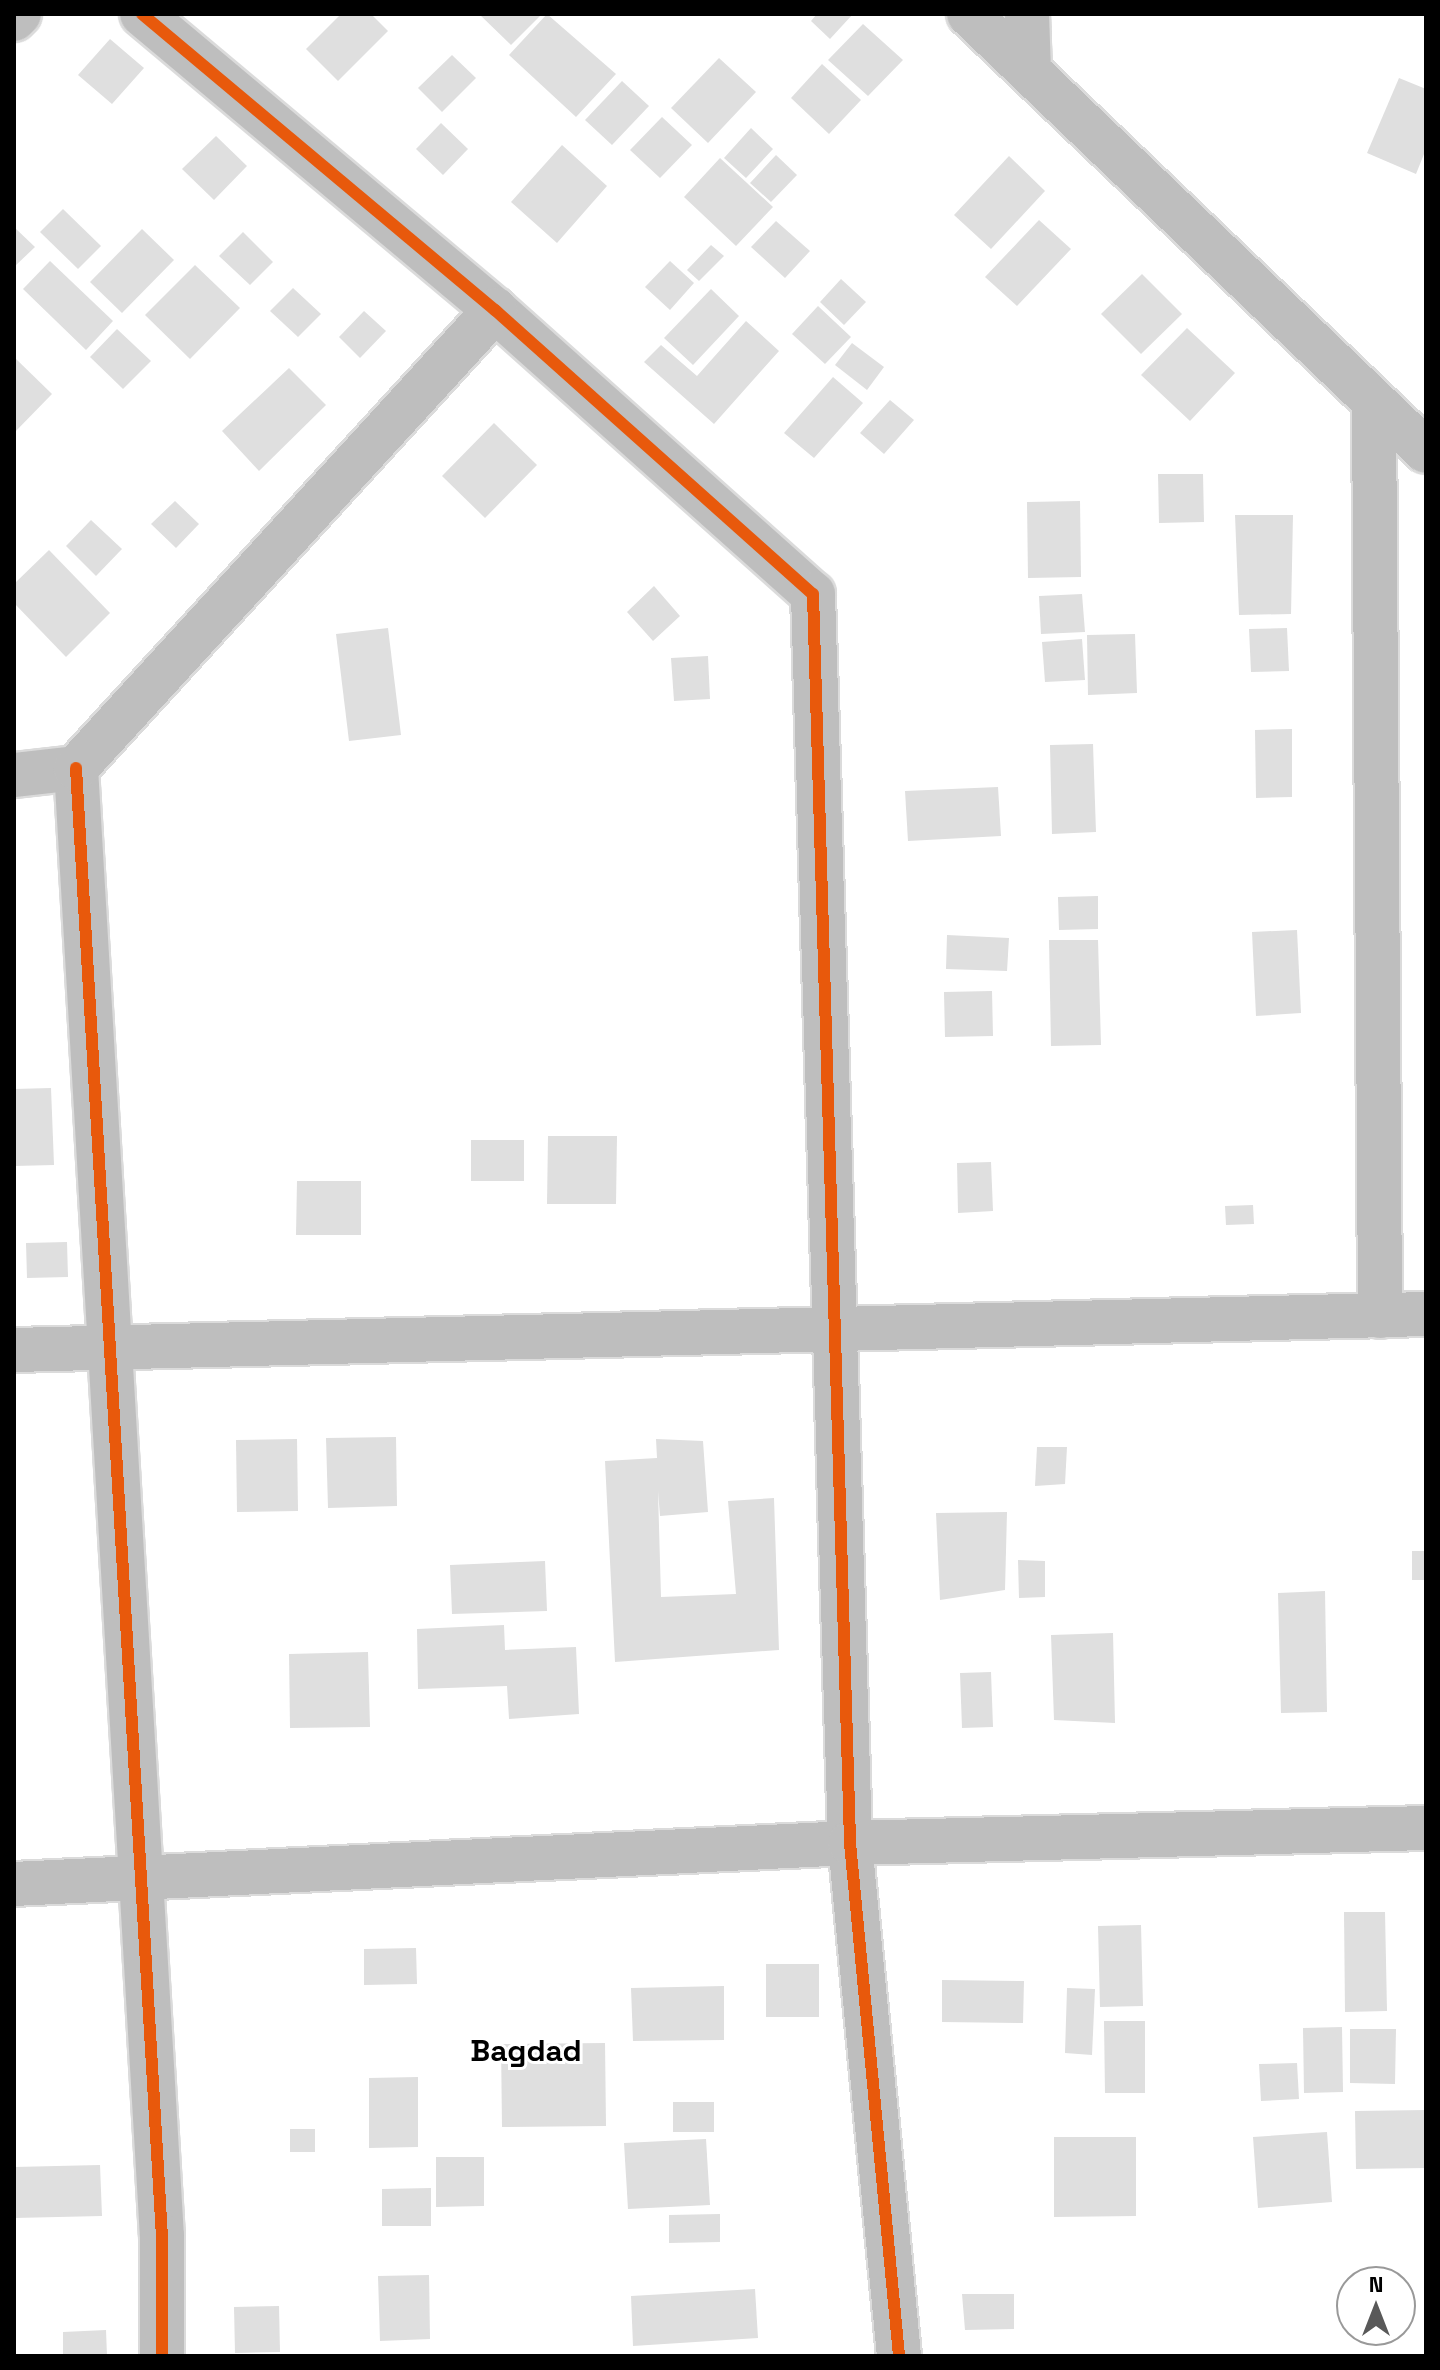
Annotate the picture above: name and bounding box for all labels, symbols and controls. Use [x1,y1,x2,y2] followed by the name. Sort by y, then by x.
[470,2033,582,2069] district label: Bagdad
[1336,2266,1416,2346] north arrow
[1369,2270,1383,2298] text: N

